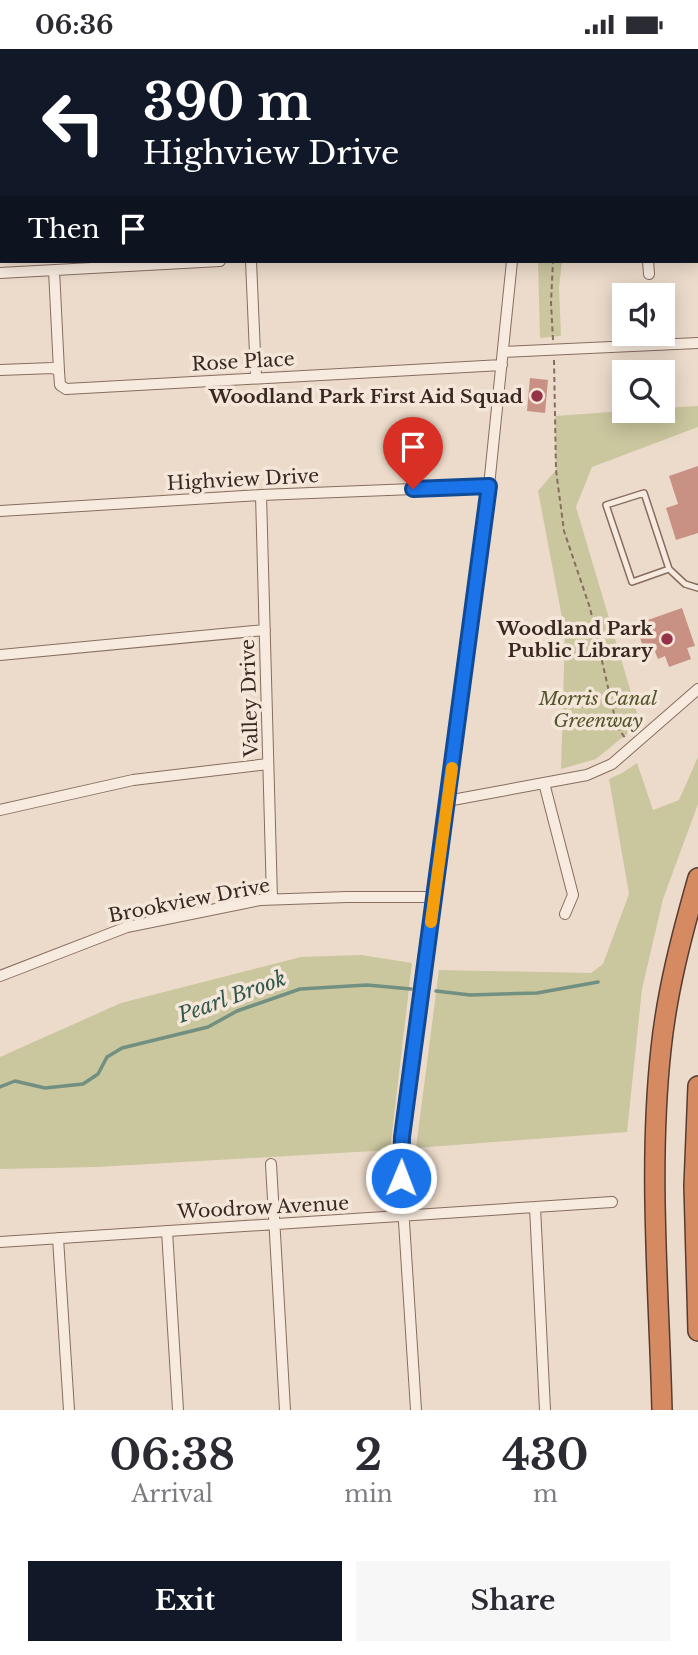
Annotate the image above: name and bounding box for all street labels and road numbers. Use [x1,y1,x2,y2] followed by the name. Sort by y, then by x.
[191,347,295,376] street label: Rose Place
[166,464,320,495] street label: Highview Drive
[236,639,263,758] street label: Valley Drive
[106,874,272,927] street label: Brookview Drive
[175,1192,350,1224] street label: Woodrow Avenue

